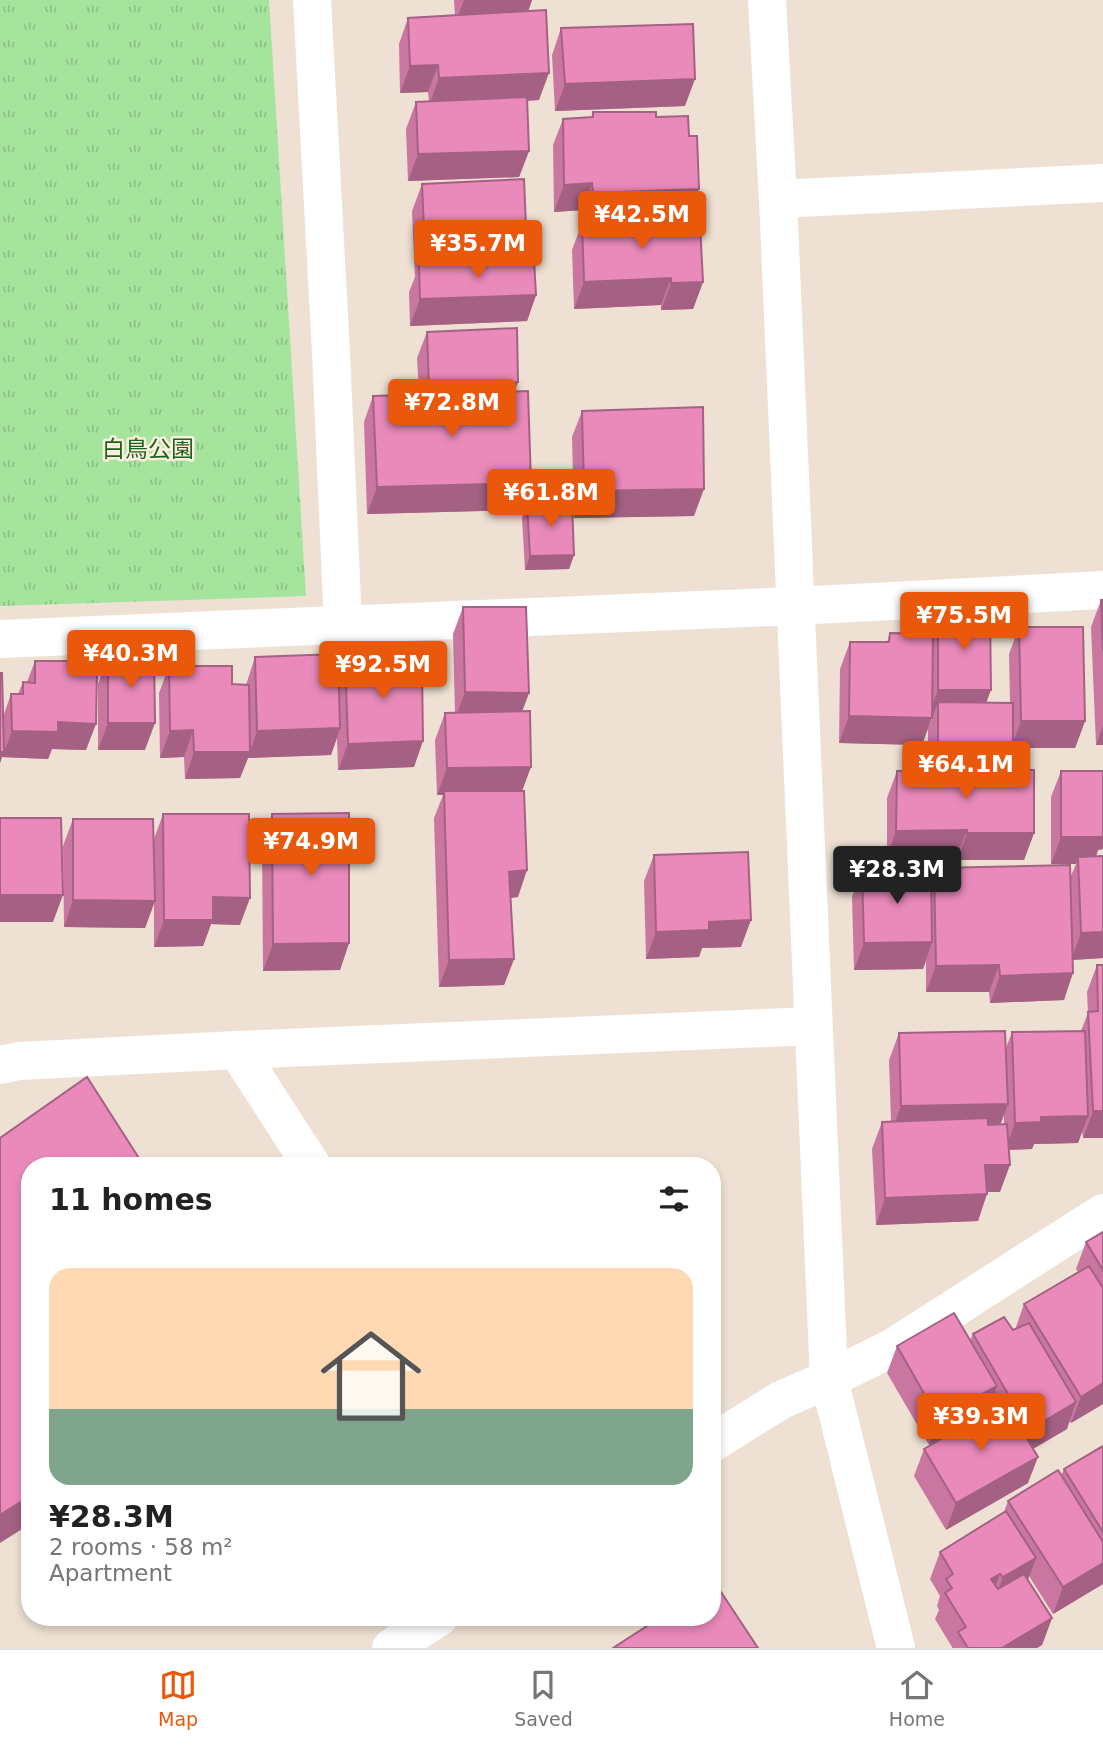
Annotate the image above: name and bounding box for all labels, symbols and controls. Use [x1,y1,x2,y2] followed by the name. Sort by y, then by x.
[585,191,699,251] pin: ¥42.5M
[594,201,690,227] text: ¥42.5M
[421,220,535,280] pin: ¥35.7M
[430,230,526,256] text: ¥35.7M
[395,380,509,439] pin: ¥72.8M
[404,389,500,415] text: ¥72.8M
[102,436,194,462] park label: 白鳥公園
[494,470,608,529] pin: ¥61.8M
[503,479,599,505] text: ¥61.8M
[907,592,1021,652] pin: ¥75.5M
[916,602,1012,628] text: ¥75.5M
[74,630,188,690] pin: ¥40.3M
[83,640,179,666] text: ¥40.3M
[326,642,440,701] pin: ¥92.5M
[335,651,431,677] text: ¥92.5M
[909,742,1023,801] pin: ¥64.1M
[918,751,1014,777] text: ¥64.1M
[254,818,368,878] pin: ¥74.9M
[263,828,359,854] text: ¥74.9M
[840,846,954,906] pin: ¥28.3M
[849,856,945,882] text: ¥28.3M
[655,1180,693,1218] icon: filters
[49,1182,213,1217] text: 11 homes
[308,1313,434,1439] icon: home
[924,1394,1038,1453] pin: ¥39.3M
[933,1403,1029,1429] text: ¥39.3M
[49,1499,174,1534] text: ¥28.3M
[49,1534,233,1560] text: 2 rooms · 58 m²
[49,1560,172,1586] text: Apartment
[158,1666,198,1730] tab: Map
[514,1666,573,1730] tab: Saved
[889,1666,945,1730] tab: Home

